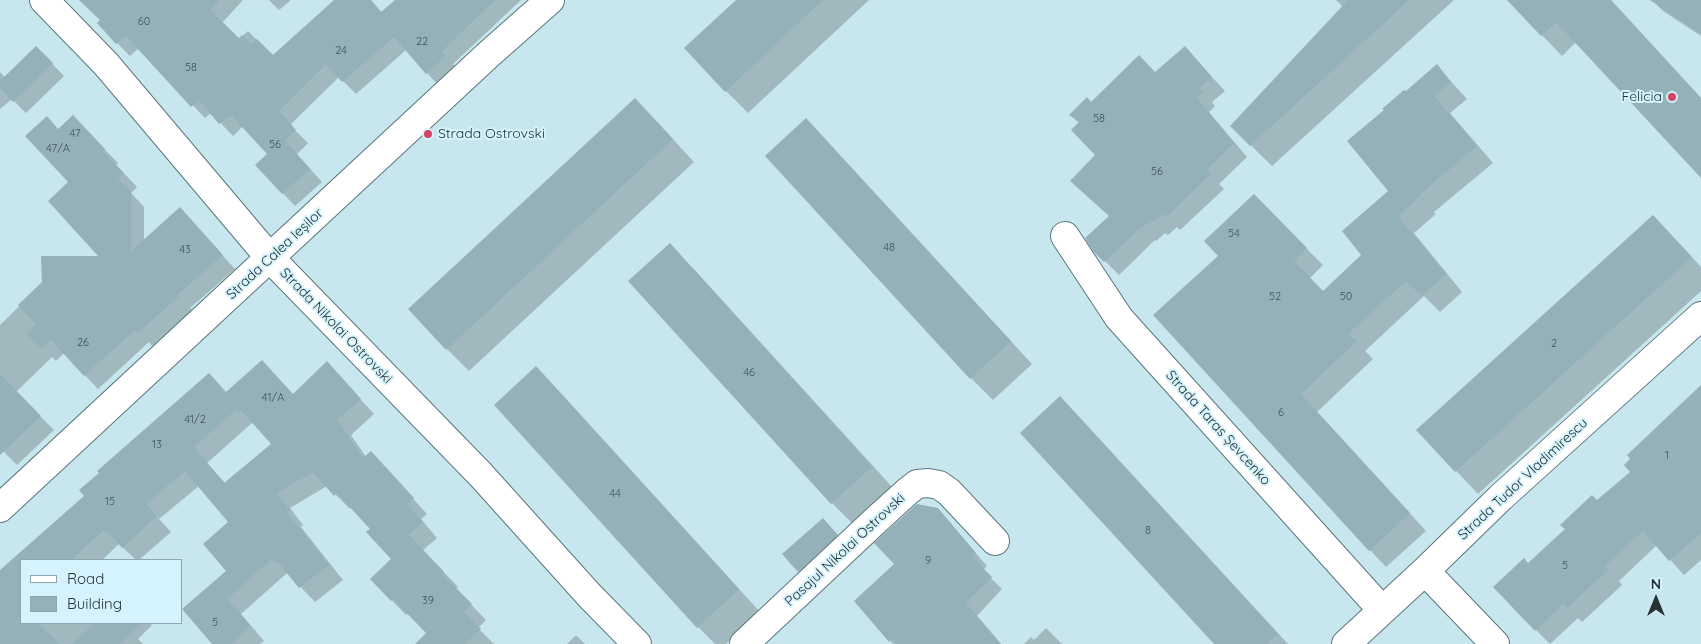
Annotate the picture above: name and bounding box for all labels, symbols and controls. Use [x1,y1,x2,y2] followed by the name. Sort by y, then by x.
[138,15,150,29] house number: 60
[416,35,428,49] house number: 22
[335,44,347,58] house number: 24
[185,61,197,75] house number: 58
[1621,89,1662,105] place label: Felicia
[1666,91,1678,103] marker: Felicia
[1093,112,1105,126] house number: 58
[438,126,545,142] place label: Strada Ostrovski
[69,127,81,141] house number: 47
[422,128,434,140] marker: Strada Ostrovski
[269,138,281,152] house number: 56
[46,142,70,156] house number: 47/A
[1151,165,1163,179] house number: 56
[223,205,327,303] street label: Strada Calea Ieșilor
[1228,227,1240,241] house number: 54
[883,241,895,255] house number: 48
[179,243,191,257] house number: 43
[276,265,396,387] street label: Strada Nikolai Ostrovski
[1269,290,1281,304] house number: 52
[1340,290,1352,304] house number: 50
[77,336,89,350] house number: 26
[1551,337,1557,351] house number: 2
[743,366,755,380] house number: 46
[1162,367,1274,489] street label: Strada Taras Șevcenko
[262,391,284,405] house number: 41/A
[1278,406,1284,420] house number: 6
[184,413,206,427] house number: 41/2
[1455,415,1591,543] street label: Strada Tudor Vladimirescu
[152,438,162,452] house number: 13
[1665,449,1669,463] house number: 1
[609,487,621,501] house number: 44
[782,490,908,610] street label: Pasajul Nikolai Ostrovski
[105,495,115,509] house number: 15
[1145,524,1151,538] house number: 8
[925,554,931,568] house number: 9
[20,559,182,624] legend
[1562,559,1568,573] house number: 5
[67,569,104,588] text: Road
[1631,574,1681,624] north arrow
[1651,575,1661,593] text: N
[67,594,122,613] text: Building
[422,594,434,608] house number: 39
[212,616,218,630] house number: 5

